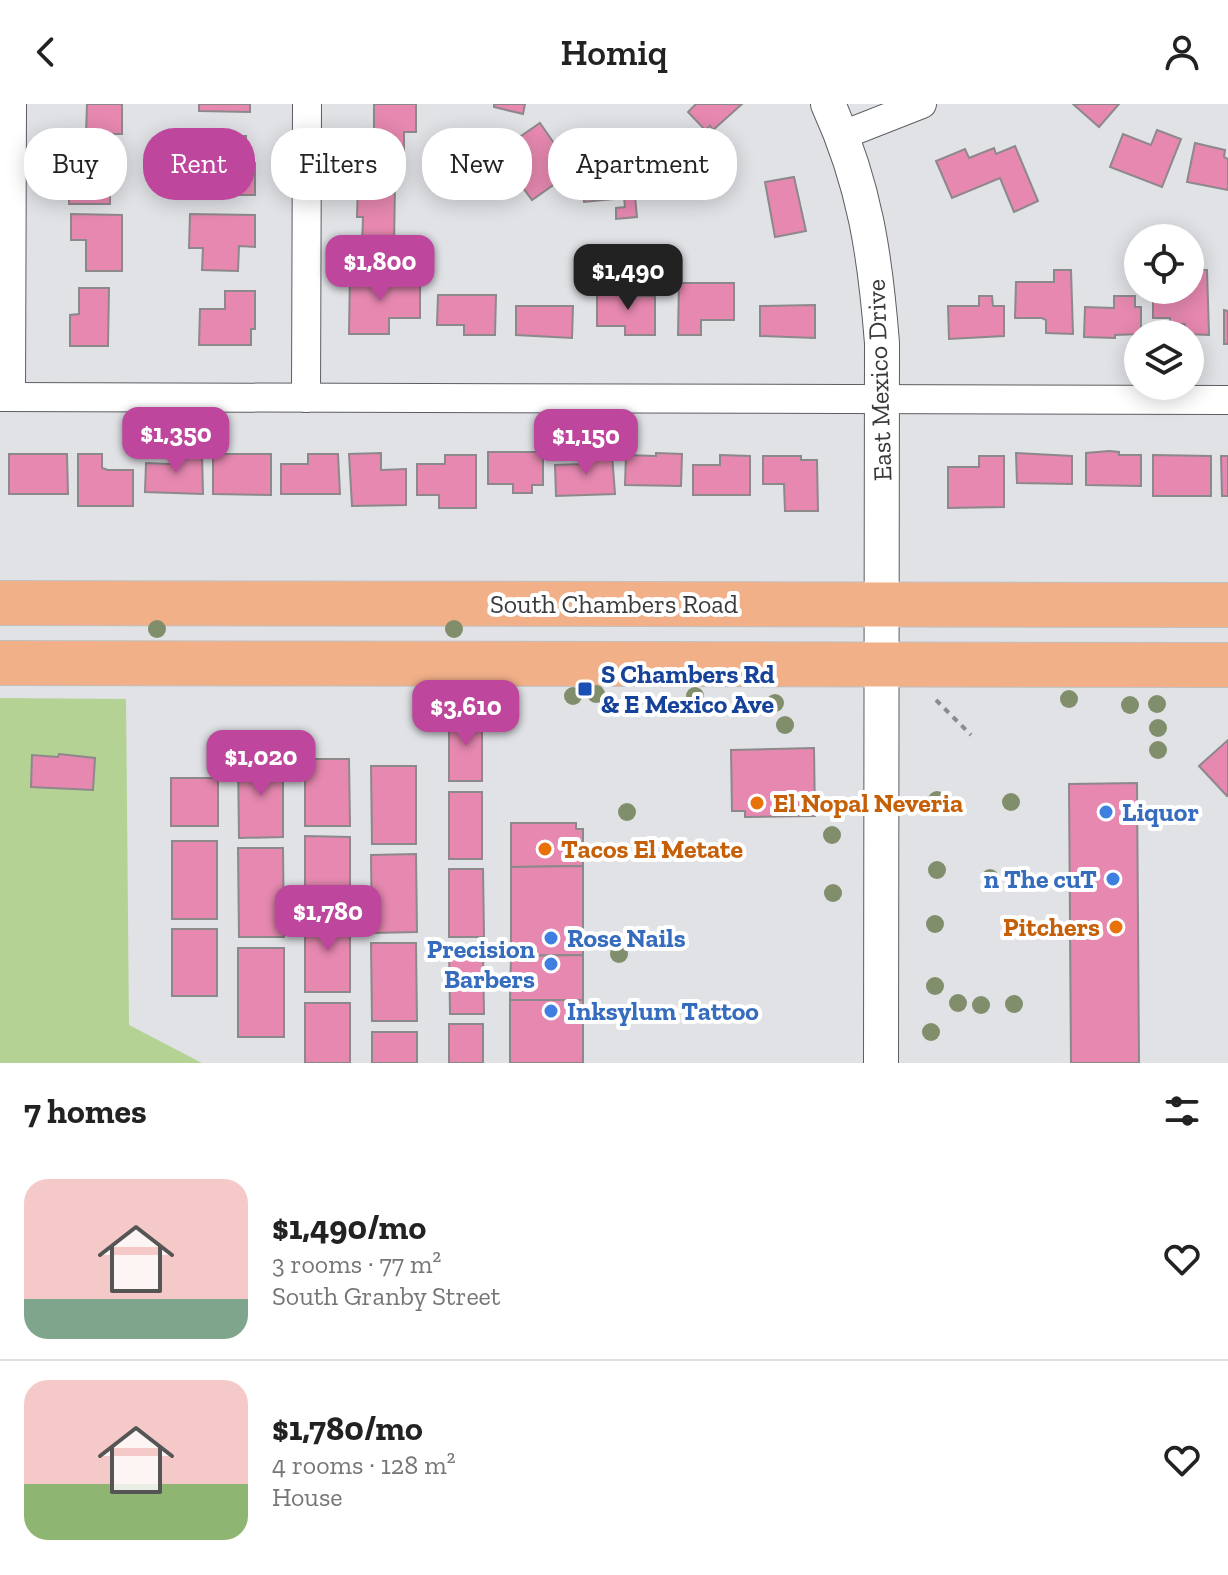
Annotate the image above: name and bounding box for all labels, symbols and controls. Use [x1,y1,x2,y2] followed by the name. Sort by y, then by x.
[24,30,68,74] icon: back
[1160,30,1204,74] icon: person
[561,31,667,74] text: Homiq
[24,128,127,200] chip: Buy
[143,128,255,200] chip: Rent
[271,128,406,200] chip: Filters
[422,128,532,200] chip: New
[548,128,737,200] chip: Apartment
[1124,224,1204,400] map controls
[1124,224,1204,304] button: locate
[315,235,445,303] pin: $1,800
[563,244,693,312] pin: $1,490
[343,245,417,277] text: $1,800
[592,254,664,286] text: $1,490
[859,278,899,482] street label: East Mexico Drive
[1124,320,1204,400] button: layers
[111,407,241,475] pin: $1,350
[521,409,651,477] pin: $1,150
[140,417,212,449] text: $1,350
[552,419,620,451] text: $1,150
[490,588,738,620] street label: South Chambers Road
[601,658,775,720] place label: S Chambers Rd & E Mexico Ave
[401,680,531,748] pin: $3,610
[576,680,594,698] marker: S Chambers Rd & E Mexico Ave
[430,690,502,722] text: $3,610
[196,730,326,798] pin: $1,020
[225,740,297,772] text: $1,020
[773,787,963,819] place label: El Nopal Neveria
[748,794,766,812] marker: El Nopal Neveria
[1122,796,1199,828] place label: Liquor
[1097,803,1115,821] marker: Liquor
[561,833,743,865] place label: Tacos El Metate
[536,840,554,858] marker: Tacos El Metate
[984,863,1097,895] place label: n The cuT
[1104,870,1122,888] marker: n The cuT
[263,885,393,953] pin: $1,780
[293,895,363,927] text: $1,780
[1003,911,1100,943] place label: Pitchers
[1107,918,1125,936] marker: Pitchers
[567,922,686,954] place label: Rose Nails
[542,929,560,947] marker: Rose Nails
[427,933,536,995] place label: Precision Barbers
[542,955,560,973] marker: Precision Barbers
[567,995,759,1027] place label: Inksylum Tattoo
[542,1002,560,1020] marker: Inksylum Tattoo
[1160,1089,1204,1133] icon: filters
[24,1091,147,1132] text: 7 homes
[272,1207,426,1248] text: $1,490/mo
[88,1211,184,1307] icon: home
[1160,1237,1204,1281] icon: heart
[272,1248,441,1280] text: 3 rooms · 77 m²
[272,1280,501,1312] text: South Granby Street
[272,1408,423,1449] text: $1,780/mo
[88,1412,184,1508] icon: home
[1160,1438,1204,1482] icon: heart
[272,1449,456,1481] text: 4 rooms · 128 m²
[272,1481,343,1513] text: House

